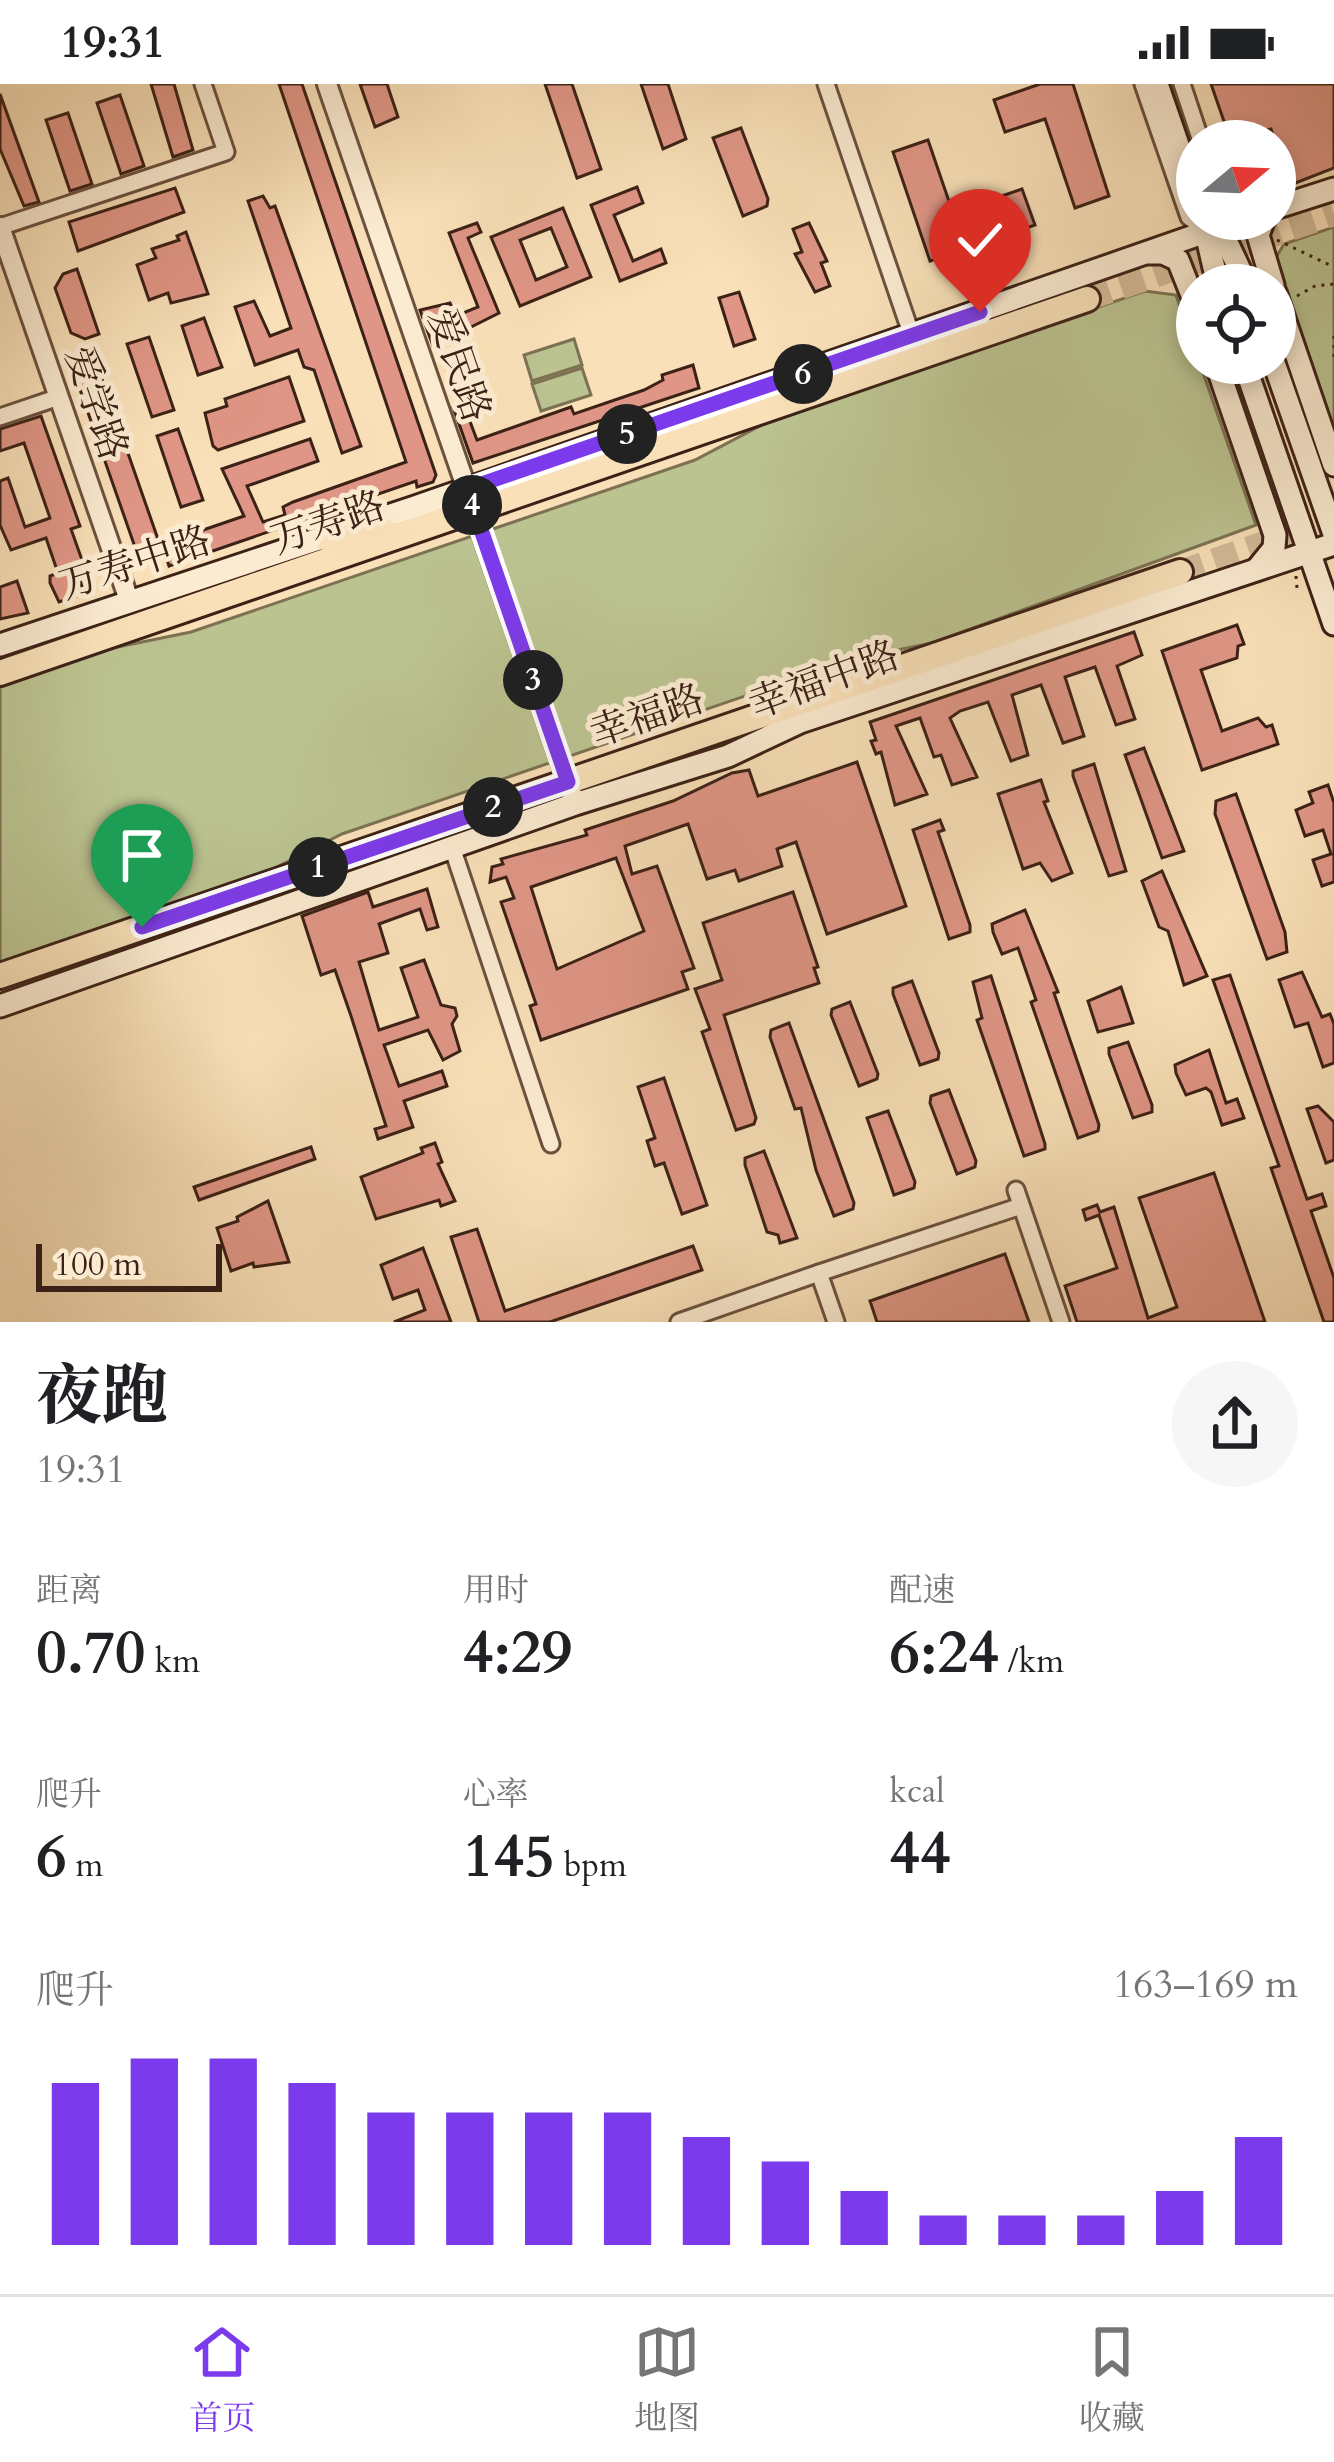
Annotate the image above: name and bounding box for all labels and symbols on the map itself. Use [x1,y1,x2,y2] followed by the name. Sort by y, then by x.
[1176,120,1296,240] north arrow
[929,189,1031,312] pin
[415,301,503,429] street label: 爱民路
[52,339,140,467] street label: 爱学路
[773,344,833,404] pin: 6
[597,404,657,464] pin: 5
[442,475,502,535] pin: 4
[264,479,392,567] street label: 万寿路
[53,514,217,612] street label: 万寿中路
[742,628,906,732] street label: 幸福中路
[503,650,563,710] pin: 3
[583,672,711,760] street label: 幸福路
[463,777,523,837] pin: 2
[91,804,193,927] pin
[288,837,348,897] pin: 1
[36,1238,222,1291] scale bar

